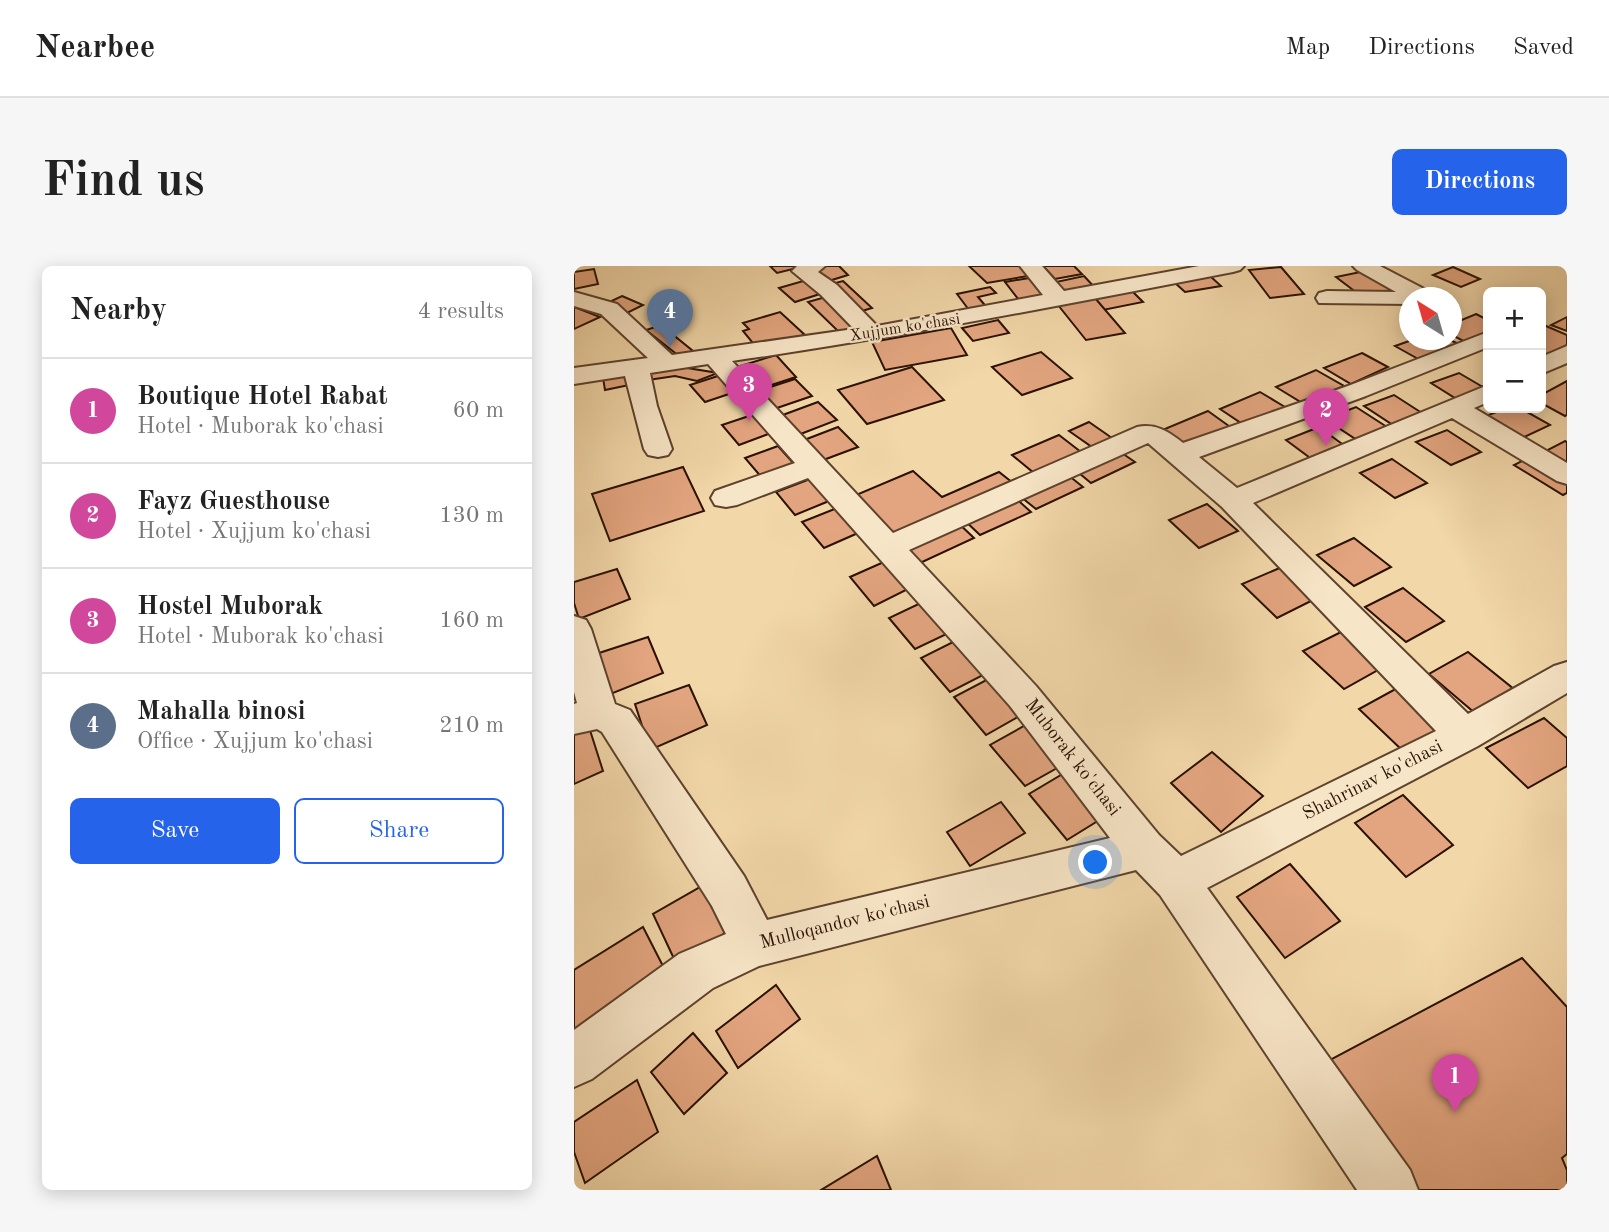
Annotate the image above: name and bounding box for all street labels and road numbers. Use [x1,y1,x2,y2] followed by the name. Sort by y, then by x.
[849,311,961,345] street label: Xujjum ko'chasi
[1021,696,1123,820] street label: Muborak ko'chasi
[1300,737,1446,825] street label: Shahrinav ko'chasi
[758,893,932,953] street label: Mulloqandov ko'chasi

